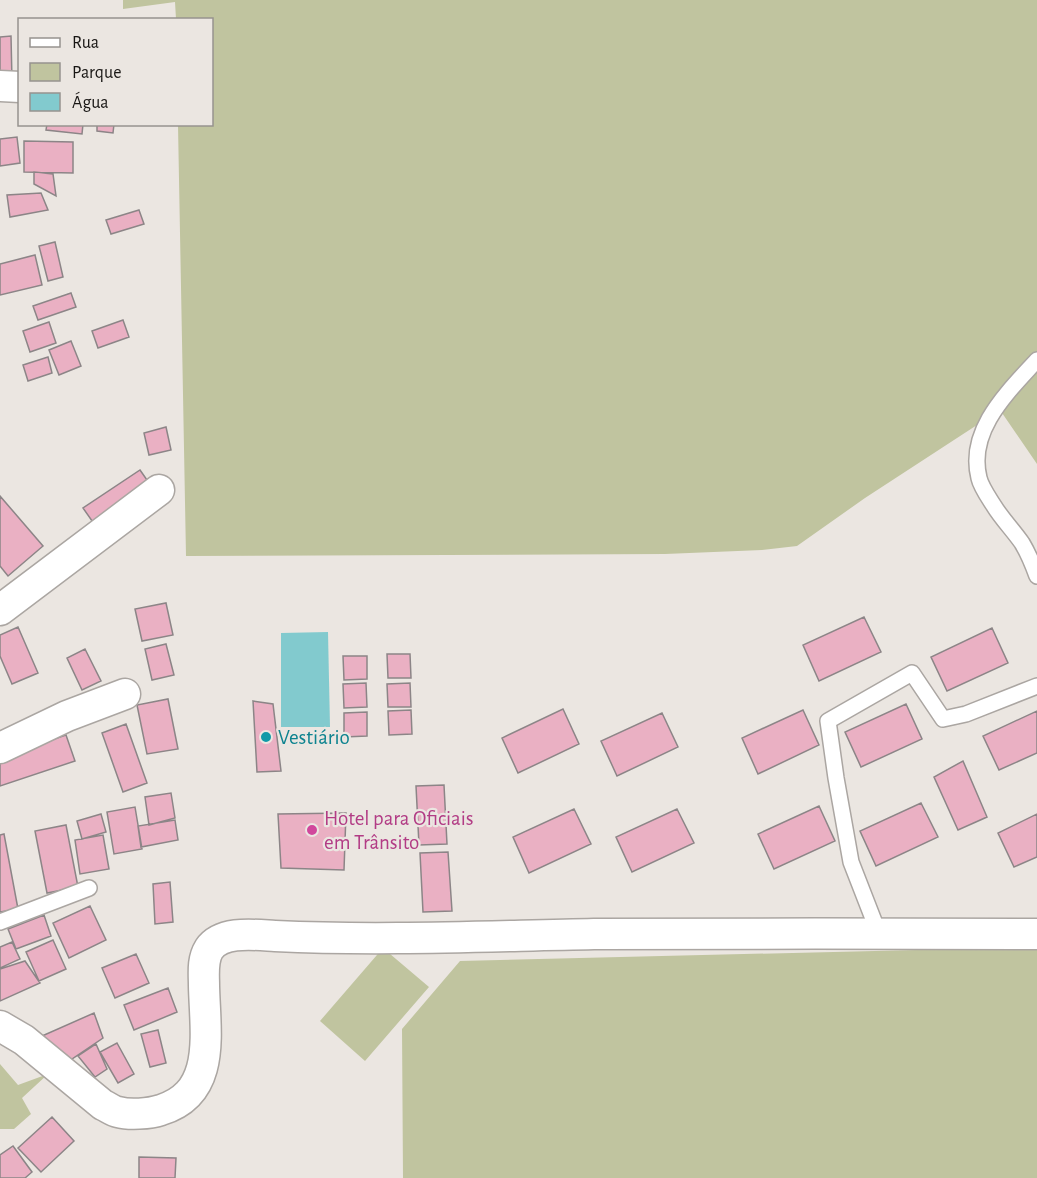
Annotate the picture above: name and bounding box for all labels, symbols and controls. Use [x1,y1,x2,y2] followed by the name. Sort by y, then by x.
[18,18,213,126] legend
[72,34,99,52] text: Rua
[72,64,121,82] text: Parque
[72,91,109,112] text: Água
[278,727,350,748] place label: Vestiário
[259,730,273,744] marker: Vestiário
[324,808,474,853] place label: Hotel para Oficiais em Trânsito
[305,823,319,837] marker: Hotel para Oficiais em Trânsito

